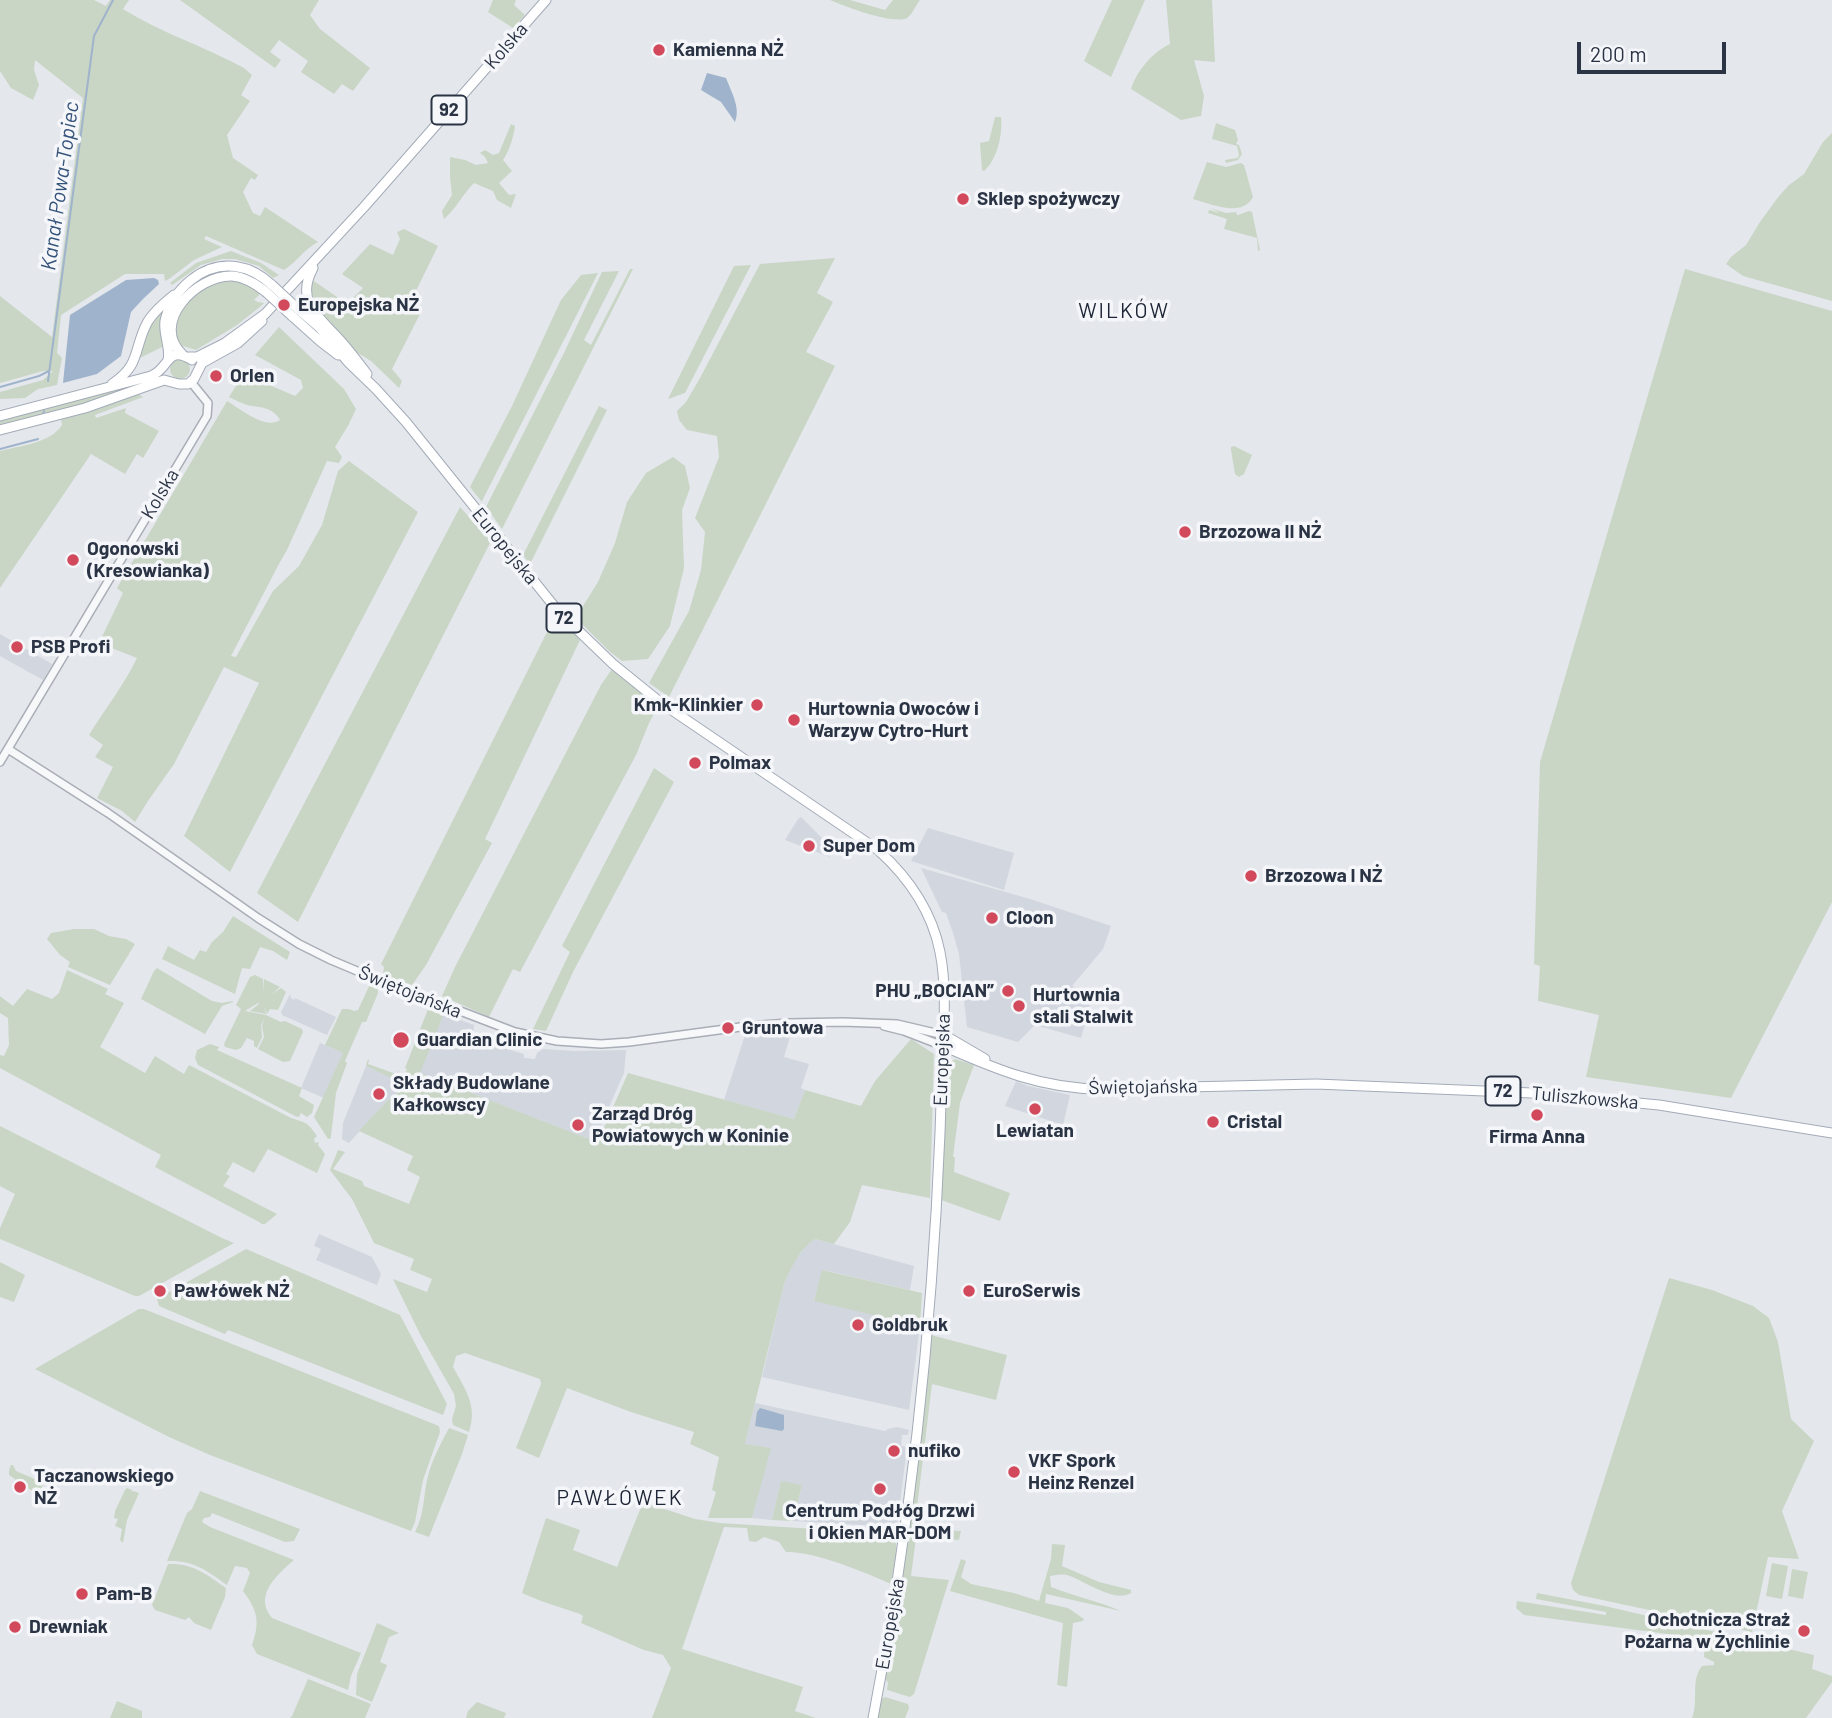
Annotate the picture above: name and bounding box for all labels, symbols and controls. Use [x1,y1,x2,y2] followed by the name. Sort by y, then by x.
[480,18,532,74] street label: Kolska
[1580,28,1729,72] scale bar
[673,39,784,61] place label: Kamienna NŻ
[1590,41,1647,66] text: 200 m
[651,42,667,58] marker: Kamienna NŻ
[432,96,466,124] road number: 92
[36,100,84,272] water label: Kanał Powa-Topiec
[977,188,1120,210] place label: Sklep spożywczy
[955,191,971,207] marker: Sklep spożywczy
[298,294,419,316] place label: Europejska NŻ
[276,297,292,313] marker: Europejska NŻ
[1079,298,1169,324] district label: WILKÓW
[230,365,274,387] place label: Orlen
[208,368,224,384] marker: Orlen
[136,465,184,523] street label: Kolska
[467,503,543,589] street label: Europejska
[1199,521,1322,543] place label: Brzozowa II NŻ
[1177,524,1193,540] marker: Brzozowa II NŻ
[87,538,209,582] place label: Ogonowski (Kresowianka)
[65,552,81,568] marker: Ogonowski (Kresowianka)
[546,604,582,632] road number: 72
[31,636,110,658] place label: PSB Profi
[9,639,25,655] marker: PSB Profi
[634,694,743,716] place label: Kmk-Klinkier
[749,697,765,713] marker: Kmk-Klinkier
[808,698,979,742] place label: Hurtownia Owoców i Warzyw Cytro-Hurt
[786,712,802,728] marker: Hurtownia Owoców i Warzyw Cytro-Hurt
[709,752,771,774] place label: Polmax
[687,755,703,771] marker: Polmax
[823,835,915,857] place label: Super Dom
[801,838,817,854] marker: Super Dom
[1265,865,1383,887] place label: Brzozowa I NŻ
[1243,868,1259,884] marker: Brzozowa I NŻ
[1006,907,1054,929] place label: Cloon
[984,910,1000,926] marker: Cloon
[355,961,465,1023] street label: Świętojańska
[875,980,994,1002] place label: PHU „BOCIAN”
[1000,983,1016,999] marker: PHU „BOCIAN”
[1033,984,1133,1028] place label: Hurtownia stali Stalwit
[1011,998,1027,1014] marker: Hurtownia stali Stalwit
[929,1014,955,1106] street label: Europejska
[742,1017,823,1039] place label: Gruntowa
[720,1020,736,1036] marker: Gruntowa
[417,1029,542,1051] place label: Guardian Clinic
[391,1030,411,1050] marker: Guardian Clinic
[393,1072,550,1116] place label: Składy Budowlane Kałkowscy
[1088,1075,1198,1099] street label: Świętojańska
[1486,1076,1520,1106] road number: 72
[1530,1082,1640,1114] street label: Tuliszkowska
[371,1086,387,1102] marker: Składy Budowlane Kałkowscy
[1027,1101,1043,1117] marker: Lewiatan
[592,1103,789,1147] place label: Zarząd Dróg Powiatowych w Koninie
[1529,1107,1545,1123] marker: Firma Anna
[1227,1111,1282,1133] place label: Cristal
[1205,1114,1221,1130] marker: Cristal
[570,1117,586,1133] marker: Zarząd Dróg Powiatowych w Koninie
[996,1120,1074,1142] place label: Lewiatan
[1489,1126,1585,1148] place label: Firma Anna
[174,1280,290,1302] place label: Pawłówek NŻ
[983,1280,1080,1302] place label: EuroSerwis
[152,1283,168,1299] marker: Pawłówek NŻ
[961,1283,977,1299] marker: EuroSerwis
[872,1314,948,1336] place label: Goldbruk
[850,1317,866,1333] marker: Goldbruk
[908,1440,961,1462] place label: nufiko
[886,1443,902,1459] marker: nufiko
[1028,1450,1134,1494] place label: VKF Spork Heinz Renzel
[1006,1464,1022,1480] marker: VKF Spork Heinz Renzel
[34,1465,174,1509] place label: Taczanowskiego NŻ
[12,1479,28,1495] marker: Taczanowskiego NŻ
[872,1481,888,1497] marker: Centrum Podłóg Drzwi i Okien MAR-DOM
[557,1485,683,1511] district label: PAWŁÓWEK
[785,1500,975,1544] place label: Centrum Podłóg Drzwi i Okien MAR-DOM
[871,1577,909,1671] street label: Europejska
[96,1583,153,1605] place label: Pam-B
[74,1586,90,1602] marker: Pam-B
[1624,1609,1790,1653] place label: Ochotnicza Straż Pożarna w Żychlinie
[29,1616,108,1638] place label: Drewniak
[7,1619,23,1635] marker: Drewniak
[1796,1623,1812,1639] marker: Ochotnicza Straż Pożarna w Żychlinie

